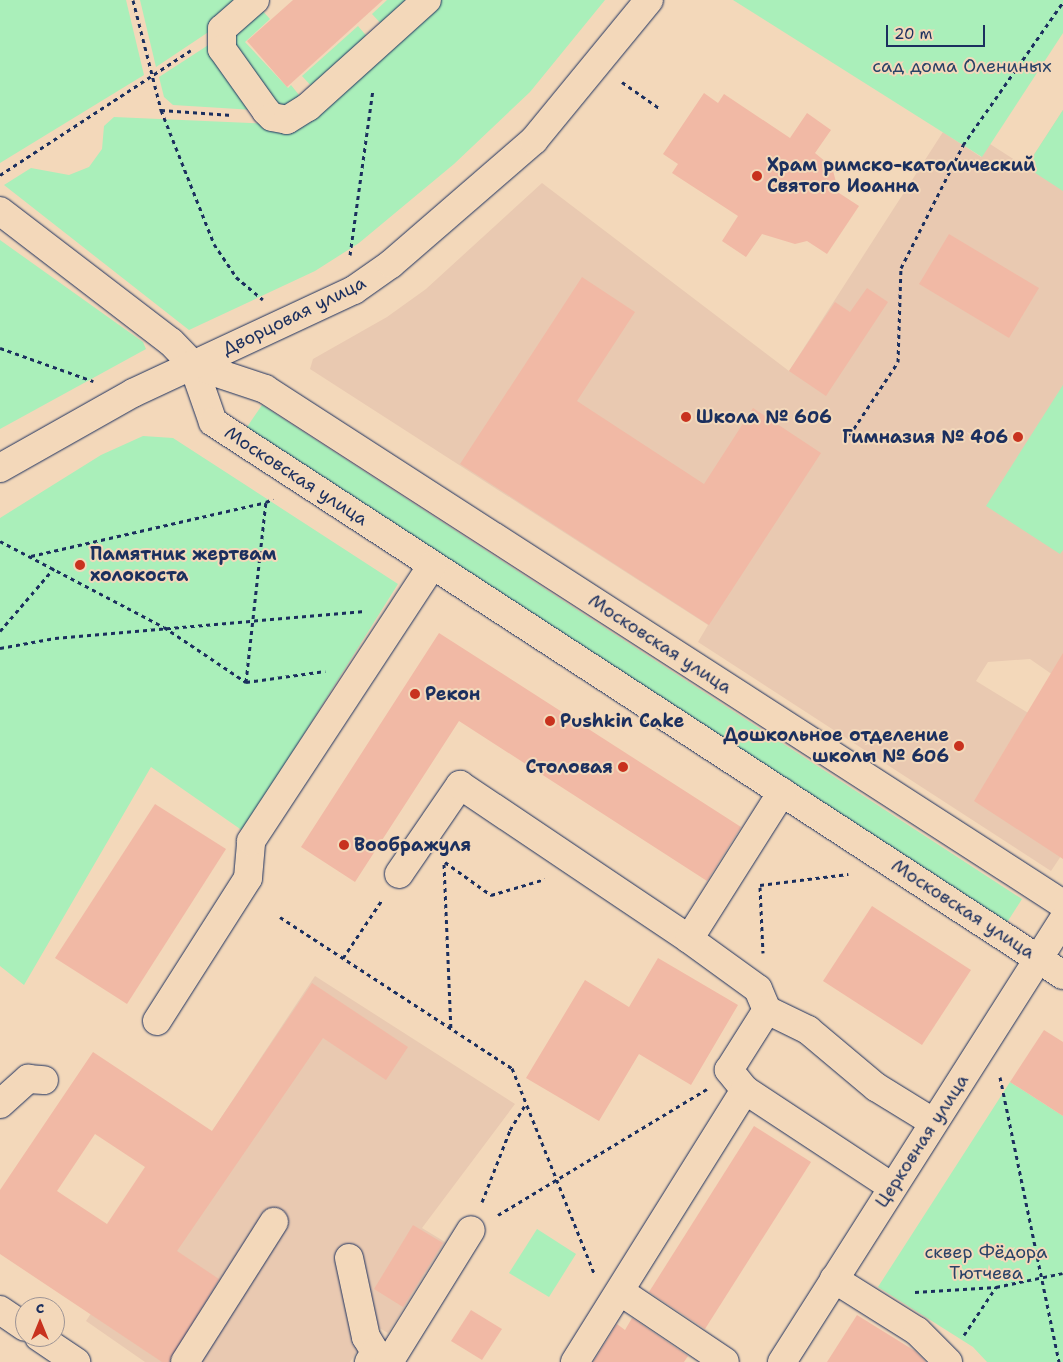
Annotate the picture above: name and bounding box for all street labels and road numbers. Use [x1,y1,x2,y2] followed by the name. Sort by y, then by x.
[219,272,369,360] street label: Дворцовая улица
[220,422,372,530] street label: Московская улица
[584,590,736,698] street label: Московская улица
[887,855,1039,963] street label: Московская улица
[871,1070,973,1212] street label: Церковная улица

